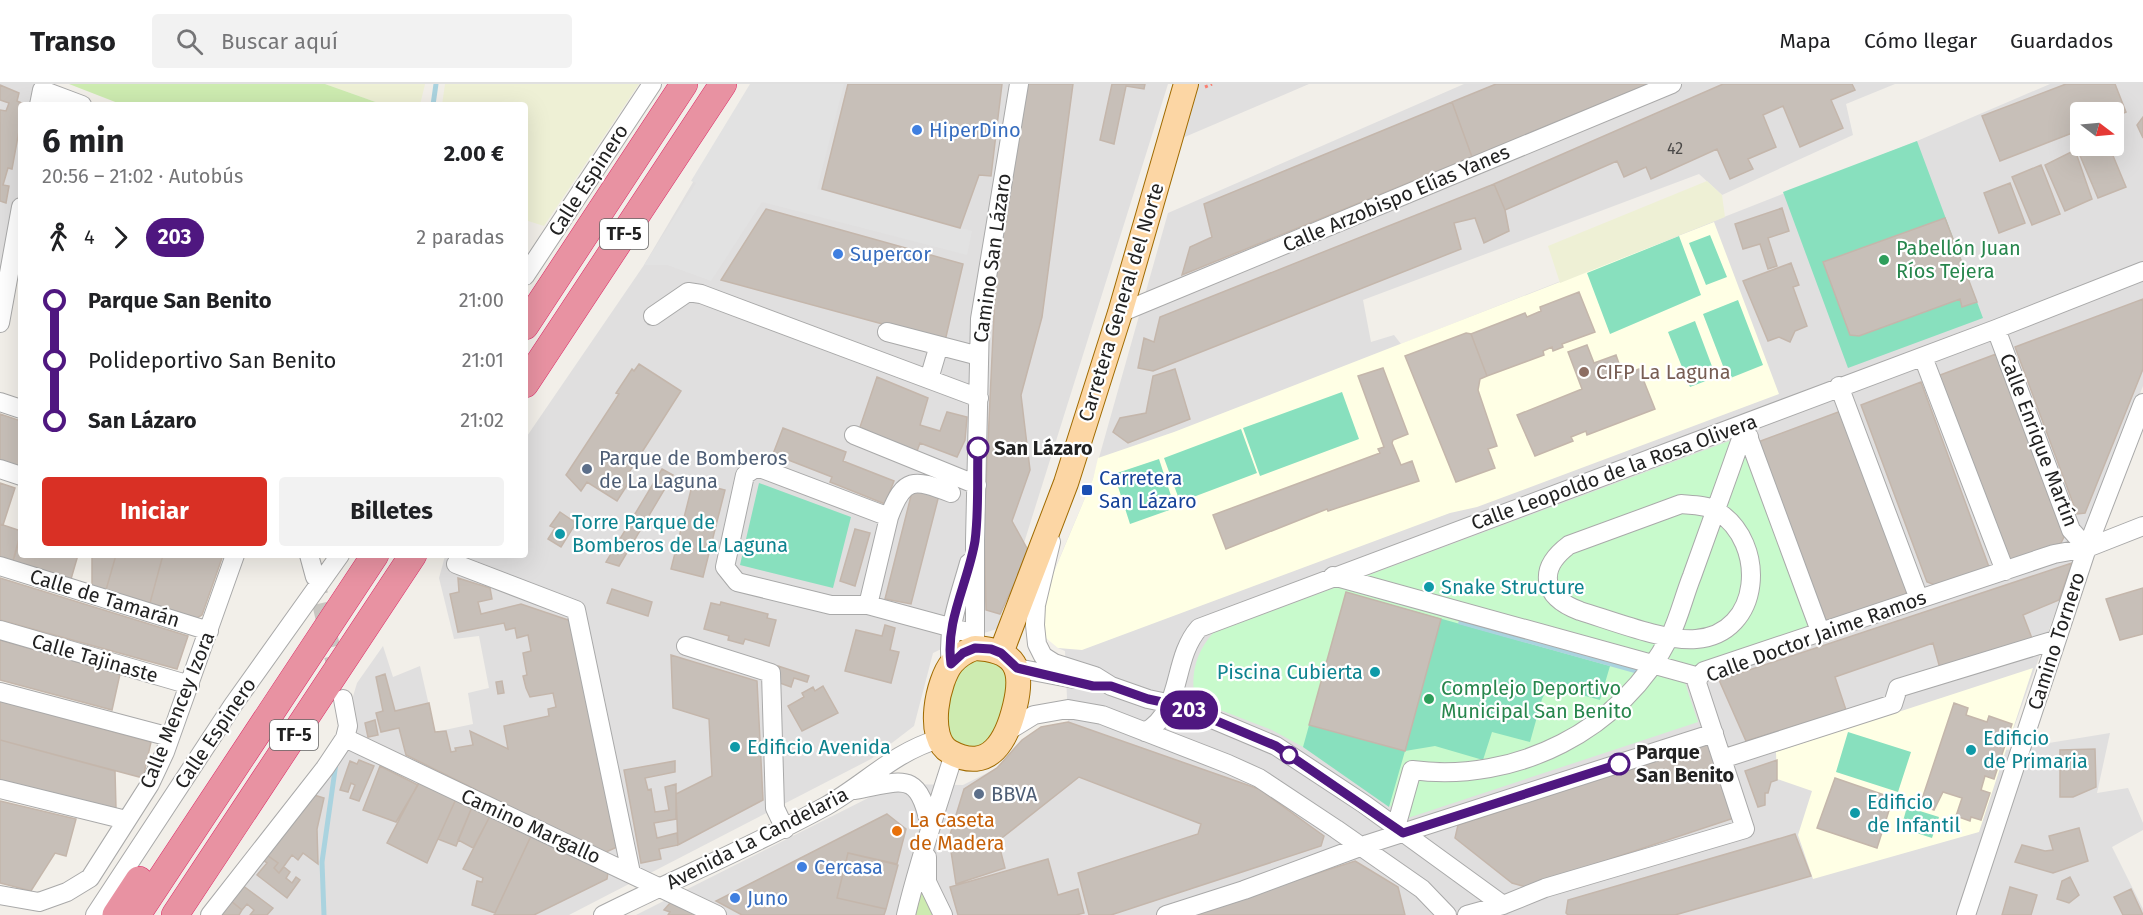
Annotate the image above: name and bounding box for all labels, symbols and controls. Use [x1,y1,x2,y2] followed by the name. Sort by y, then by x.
[152,14,572,68] search box
[30,25,116,58] text: Transo
[173,25,206,58] icon: search
[221,28,338,55] text: Buscar aquí
[1779,28,1831,54] text: Mapa
[1864,28,1977,54] text: Cómo llegar
[2010,28,2113,54] text: Guardados
[2070,102,2124,156] north arrow
[2070,102,2124,156] map controls
[929,118,1021,142] place label: HiperDino
[543,120,633,240] street label: Calle Espinero
[42,121,125,161] text: 6 min
[910,123,924,137] marker: HiperDino
[1279,139,1513,257] street label: Calle Arzobispo Elías Yanes
[1667,139,1683,158] house number: 42
[444,140,504,167] text: 2.00 €
[42,164,243,188] text: 20:56 – 21:02 · Autobús
[968,172,1016,344] street label: Camino San Lázaro
[1073,180,1169,424] street label: Carretera General del Norte
[600,219,648,249] road number: TF-5
[42,221,75,254] icon: walk
[104,221,137,254] icon: forward
[158,224,192,250] text: 203
[84,225,95,249] text: 4
[416,225,504,249] text: 2 paradas
[1896,236,2021,283] place label: Pabellón Juan Ríos Tejera
[850,242,931,266] place label: Supercor
[831,247,845,261] marker: Supercor
[1877,253,1891,267] marker: Pabellón Juan Ríos Tejera
[88,287,272,314] text: Parque San Benito
[459,288,504,312] text: 21:00
[88,347,336,374] text: Polideportivo San Benito
[462,348,504,372] text: 21:01
[1995,350,2083,530] street label: Calle Enrique Martín
[1596,360,1731,384] place label: CIFP La Laguna
[1577,365,1591,379] marker: CIFP La Laguna
[88,407,197,434] text: San Lázaro
[460,408,504,432] text: 21:02
[1468,409,1760,535] street label: Calle Leopoldo de la Rosa Olivera
[994,436,1093,460] place label: San Lázaro
[967,437,989,459] marker: San Lázaro
[599,446,787,493] place label: Parque de Bomberos de La Laguna
[580,462,594,476] marker: Parque de Bomberos de La Laguna
[1099,466,1197,513] place label: Carretera San Lázaro
[42,477,267,546] button: Iniciar
[279,477,504,546] button: Billetes
[1080,483,1094,497] marker: Carretera San Lázaro
[572,510,788,557] place label: Torre Parque de Bomberos de La Laguna
[553,527,567,541] marker: Torre Parque de Bomberos de La Laguna
[27,564,183,632] street label: Calle de Tamarán
[2022,569,2090,713] street label: Camino Tornero
[1441,575,1585,599] place label: Snake Structure
[1422,580,1436,594] marker: Snake Structure
[1703,585,1929,687] street label: Calle Doctor Jaime Ramos
[135,628,219,792] street label: Calle Mencey Izora
[29,629,161,687] street label: Calle Tajinaste
[1217,660,1363,684] place label: Piscina Cubierta
[1368,665,1382,679] marker: Piscina Cubierta
[169,673,261,793] street label: Calle Espinero
[1441,676,1632,723] place label: Complejo Deportivo Municipal San Benito
[1154,690,1224,730] line badge: 203
[1422,692,1436,706] marker: Complejo Deportivo Municipal San Benito
[1172,697,1206,723] text: 203
[270,720,318,750] road number: TF-5
[1983,726,2088,773] place label: Edificio de Primaria
[747,735,891,759] place label: Edificio Avenida
[728,740,742,754] marker: Edificio Avenida
[1636,740,1735,787] place label: Parque San Benito
[1964,743,1978,757] marker: Edificio de Primaria
[1280,746,1298,764] unlabelled marker
[1608,753,1630,775] marker: Parque San Benito
[662,782,852,894] street label: Avenida La Candelaria
[991,782,1038,806] place label: BBVA
[457,783,605,869] street label: Camino Margallo
[972,787,986,801] marker: BBVA
[1867,790,1960,837] place label: Edificio de Infantil
[1848,806,1862,820] marker: Edificio de Infantil
[909,808,1004,855] place label: La Caseta de Madera
[890,824,904,838] marker: La Caseta de Madera
[814,855,883,879] place label: Cercasa
[795,860,809,874] marker: Cercasa
[747,886,788,910] place label: Juno
[728,891,742,905] marker: Juno

